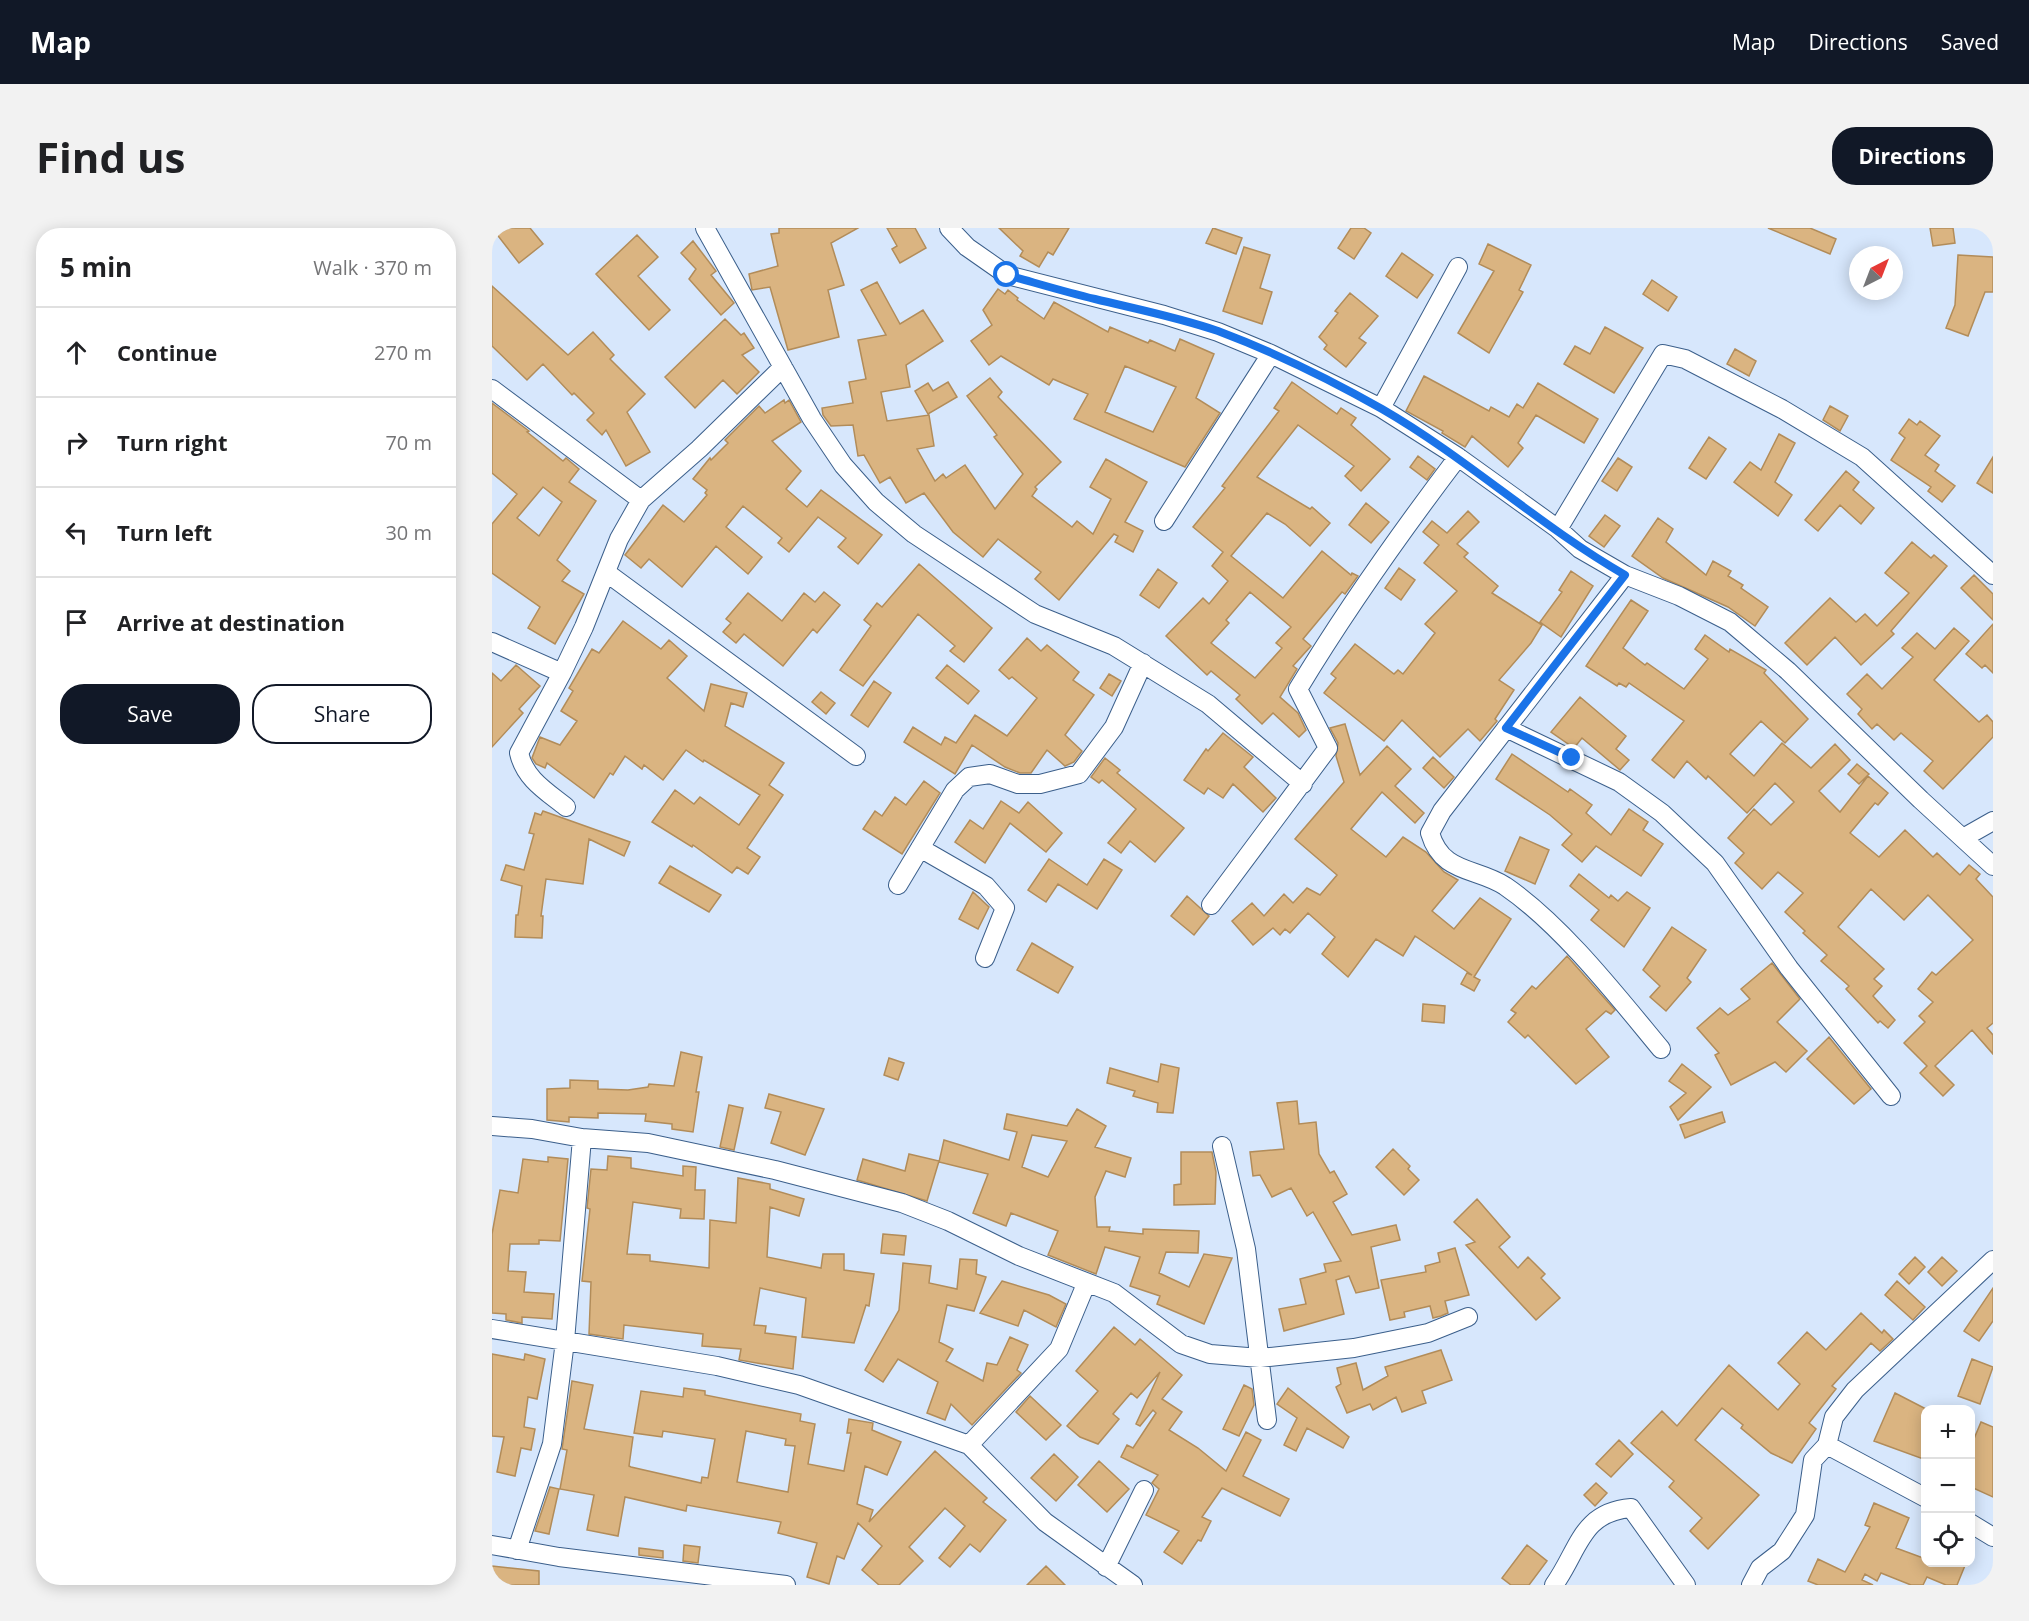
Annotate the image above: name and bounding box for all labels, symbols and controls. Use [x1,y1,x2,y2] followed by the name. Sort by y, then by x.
[30,23,91,61] text: Map
[1732,28,1775,56] text: Map
[1808,28,1908,56] text: Directions
[1941,28,1999,56] text: Saved
[1832,127,1993,185] button: Directions
[36,128,185,185] text: Find us
[1849,246,1903,300] north arrow
[60,249,132,285] text: 5 min
[313,254,432,281] text: Walk · 370 m
[993,261,1019,287] route start
[60,336,93,369] icon: ahead
[117,337,217,367] text: Continue
[374,339,432,366] text: 270 m
[60,426,93,459] icon: right
[117,427,228,457] text: Turn right
[385,429,432,456] text: 70 m
[60,516,93,549] icon: left
[117,517,212,547] text: Turn left
[385,519,432,546] text: 30 m
[60,606,93,639] icon: arrive
[117,607,345,637] text: Arrive at destination
[60,684,240,744] button: Save
[252,684,432,744] button: Share
[1558,744,1584,770] route end
[1921,1405,1975,1567] map controls
[1921,1405,1975,1459] button: +
[1921,1459,1975,1513] button: −
[1921,1513,1975,1567] button: locate

